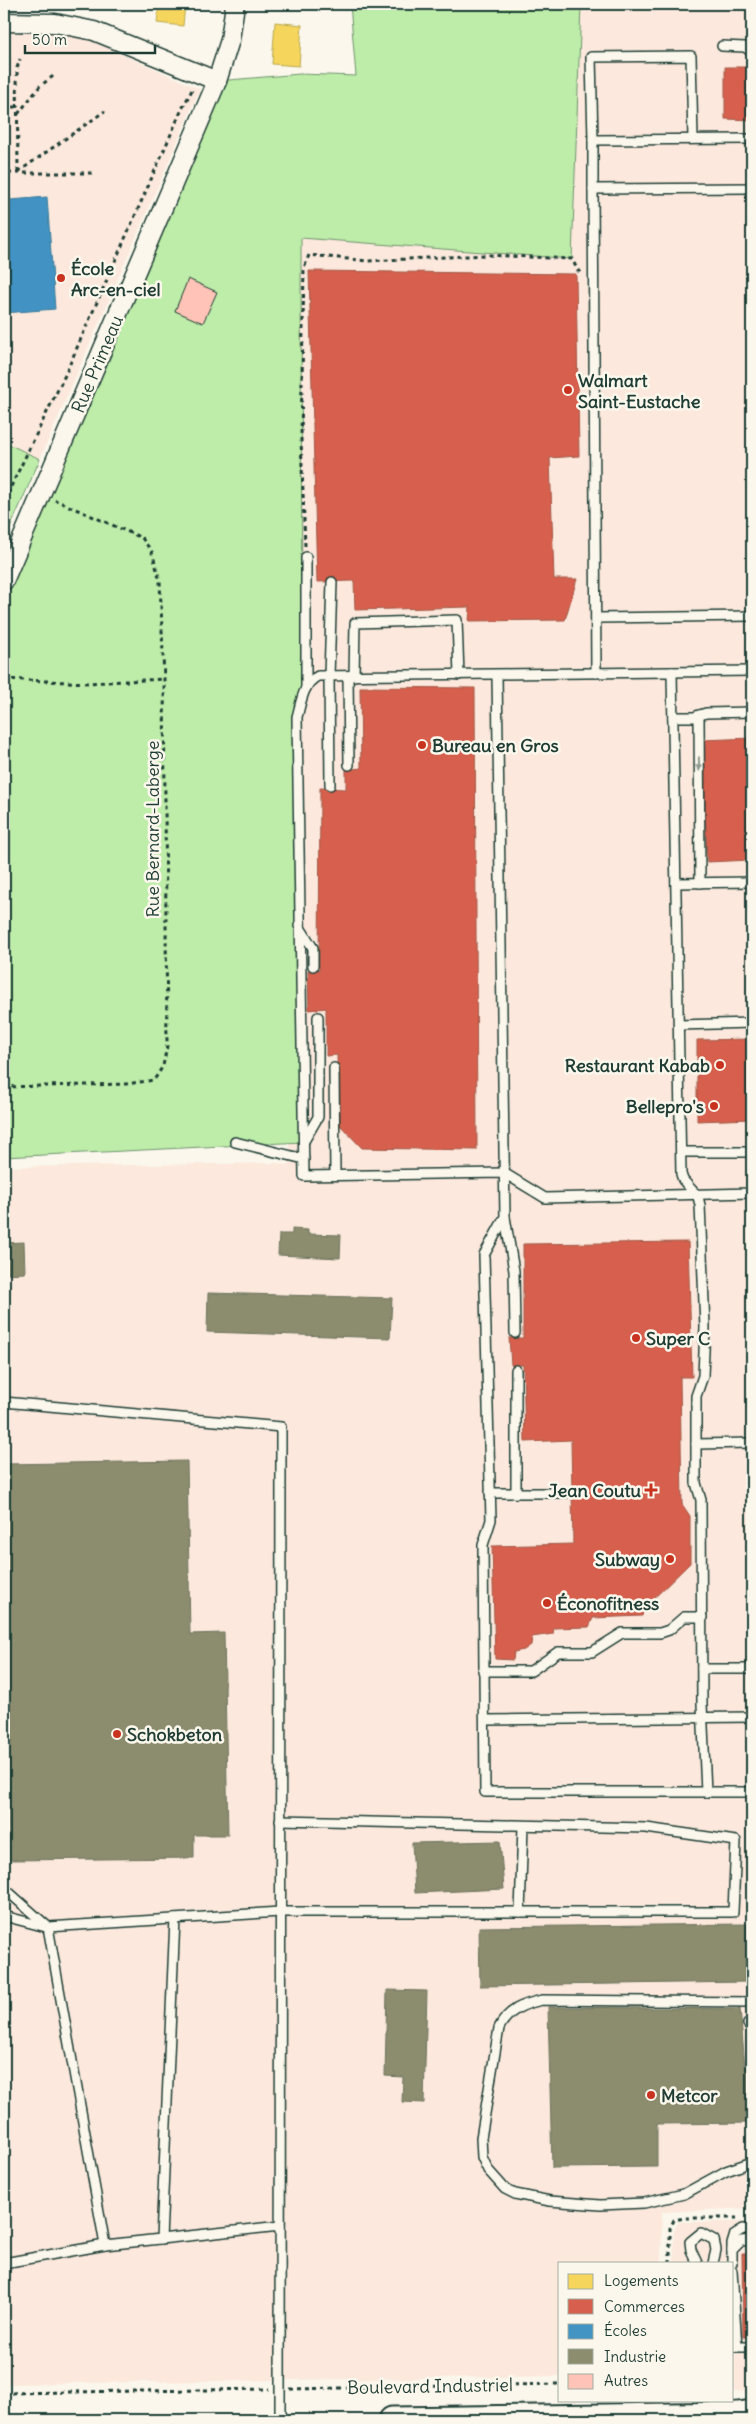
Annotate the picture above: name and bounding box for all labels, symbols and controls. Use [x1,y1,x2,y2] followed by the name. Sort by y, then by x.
[25,22,155,54] scale bar
[32,30,67,49] text: 50 m
[71,257,161,301] place label: École Arc-en-ciel
[55,272,67,284] marker: École Arc-en-ciel
[66,312,128,416] street label: Rue Primeau
[578,369,701,413] place label: Walmart Saint-Eustache
[562,384,574,396] marker: Walmart Saint-Eustache
[432,734,559,757] place label: Bureau en Gros
[416,739,428,751] marker: Bureau en Gros
[141,741,164,917] street label: Rue Bernard-Laberge
[695,756,703,772] one-way arrow
[565,1054,710,1077] place label: Restaurant Kabab
[714,1059,726,1071] marker: Restaurant Kabab
[626,1095,704,1118] place label: Bellepro's
[708,1100,720,1112] marker: Bellepro's
[646,1327,710,1350] place label: Super C
[630,1332,642,1344] marker: Super C
[548,1479,641,1502] place label: Jean Coutu
[645,1484,657,1496] marker: Jean Coutu
[595,1548,660,1571] place label: Subway
[664,1553,676,1565] marker: Subway
[557,1592,659,1615] place label: Éconofitness
[541,1597,553,1609] marker: Éconofitness
[127,1723,223,1746] place label: Schokbeton
[111,1728,123,1740] marker: Schokbeton
[661,2084,718,2107] place label: Metcor
[645,2089,657,2101] marker: Metcor
[558,2262,734,2402] legend
[604,2271,679,2290] text: Logements
[604,2297,685,2316] text: Commerces
[604,2321,647,2340] text: Écoles
[604,2347,666,2366] text: Industrie
[604,2371,648,2390] text: Autres
[347,2373,513,2399] street label: Boulevard Industriel

